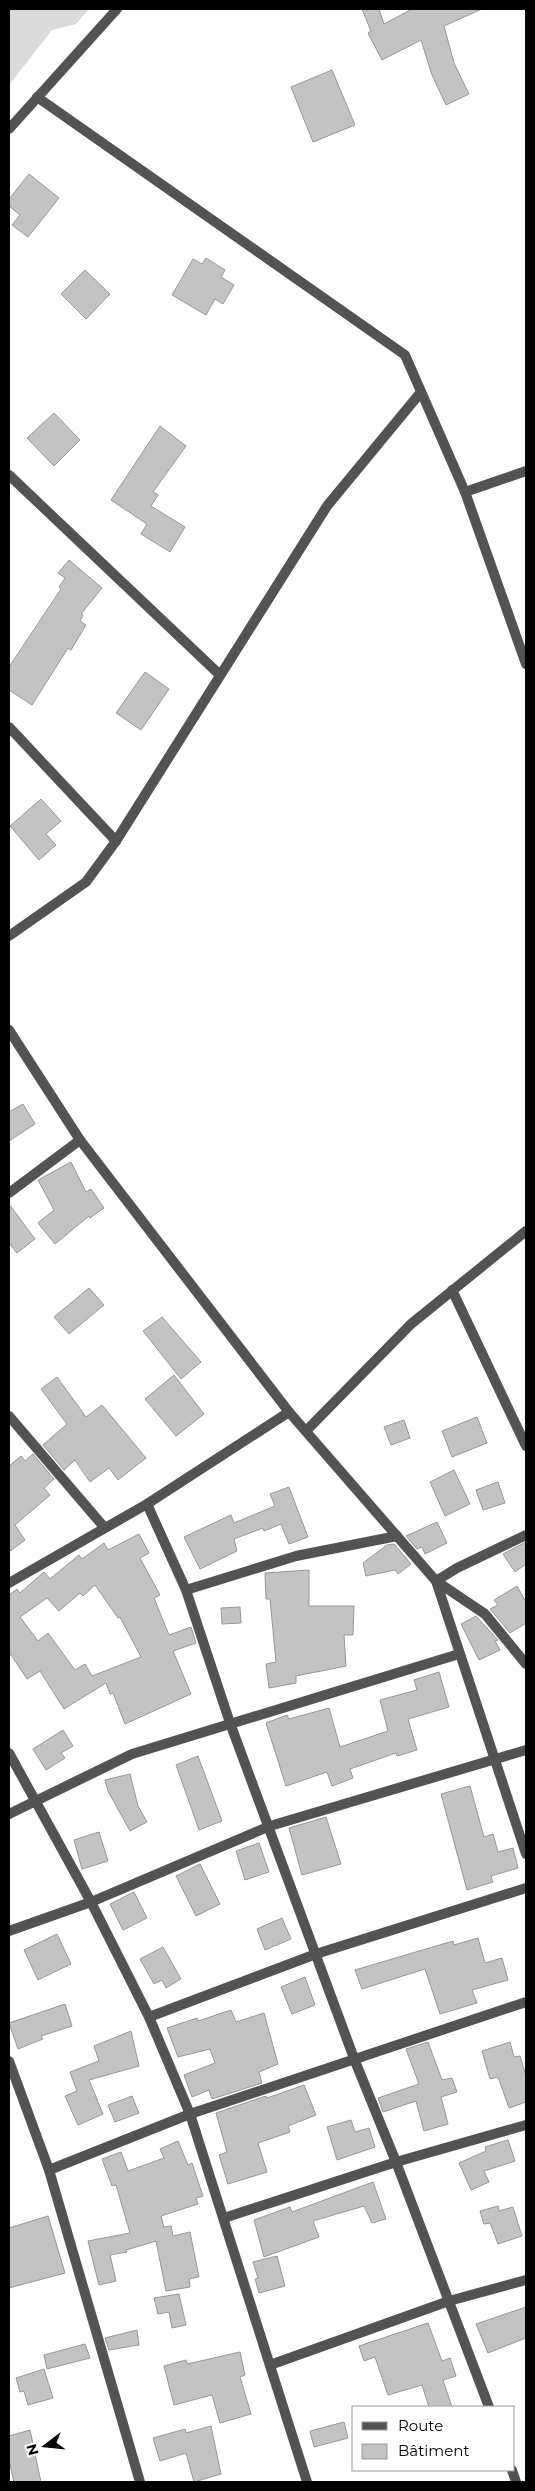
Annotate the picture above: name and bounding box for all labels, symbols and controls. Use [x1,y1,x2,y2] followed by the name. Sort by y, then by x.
[352,2406,515,2471] legend
[398,2416,443,2435] text: Route
[20,2421,70,2471] north arrow
[398,2441,470,2460] text: Bâtiment
[22,2442,43,2458] text: N

